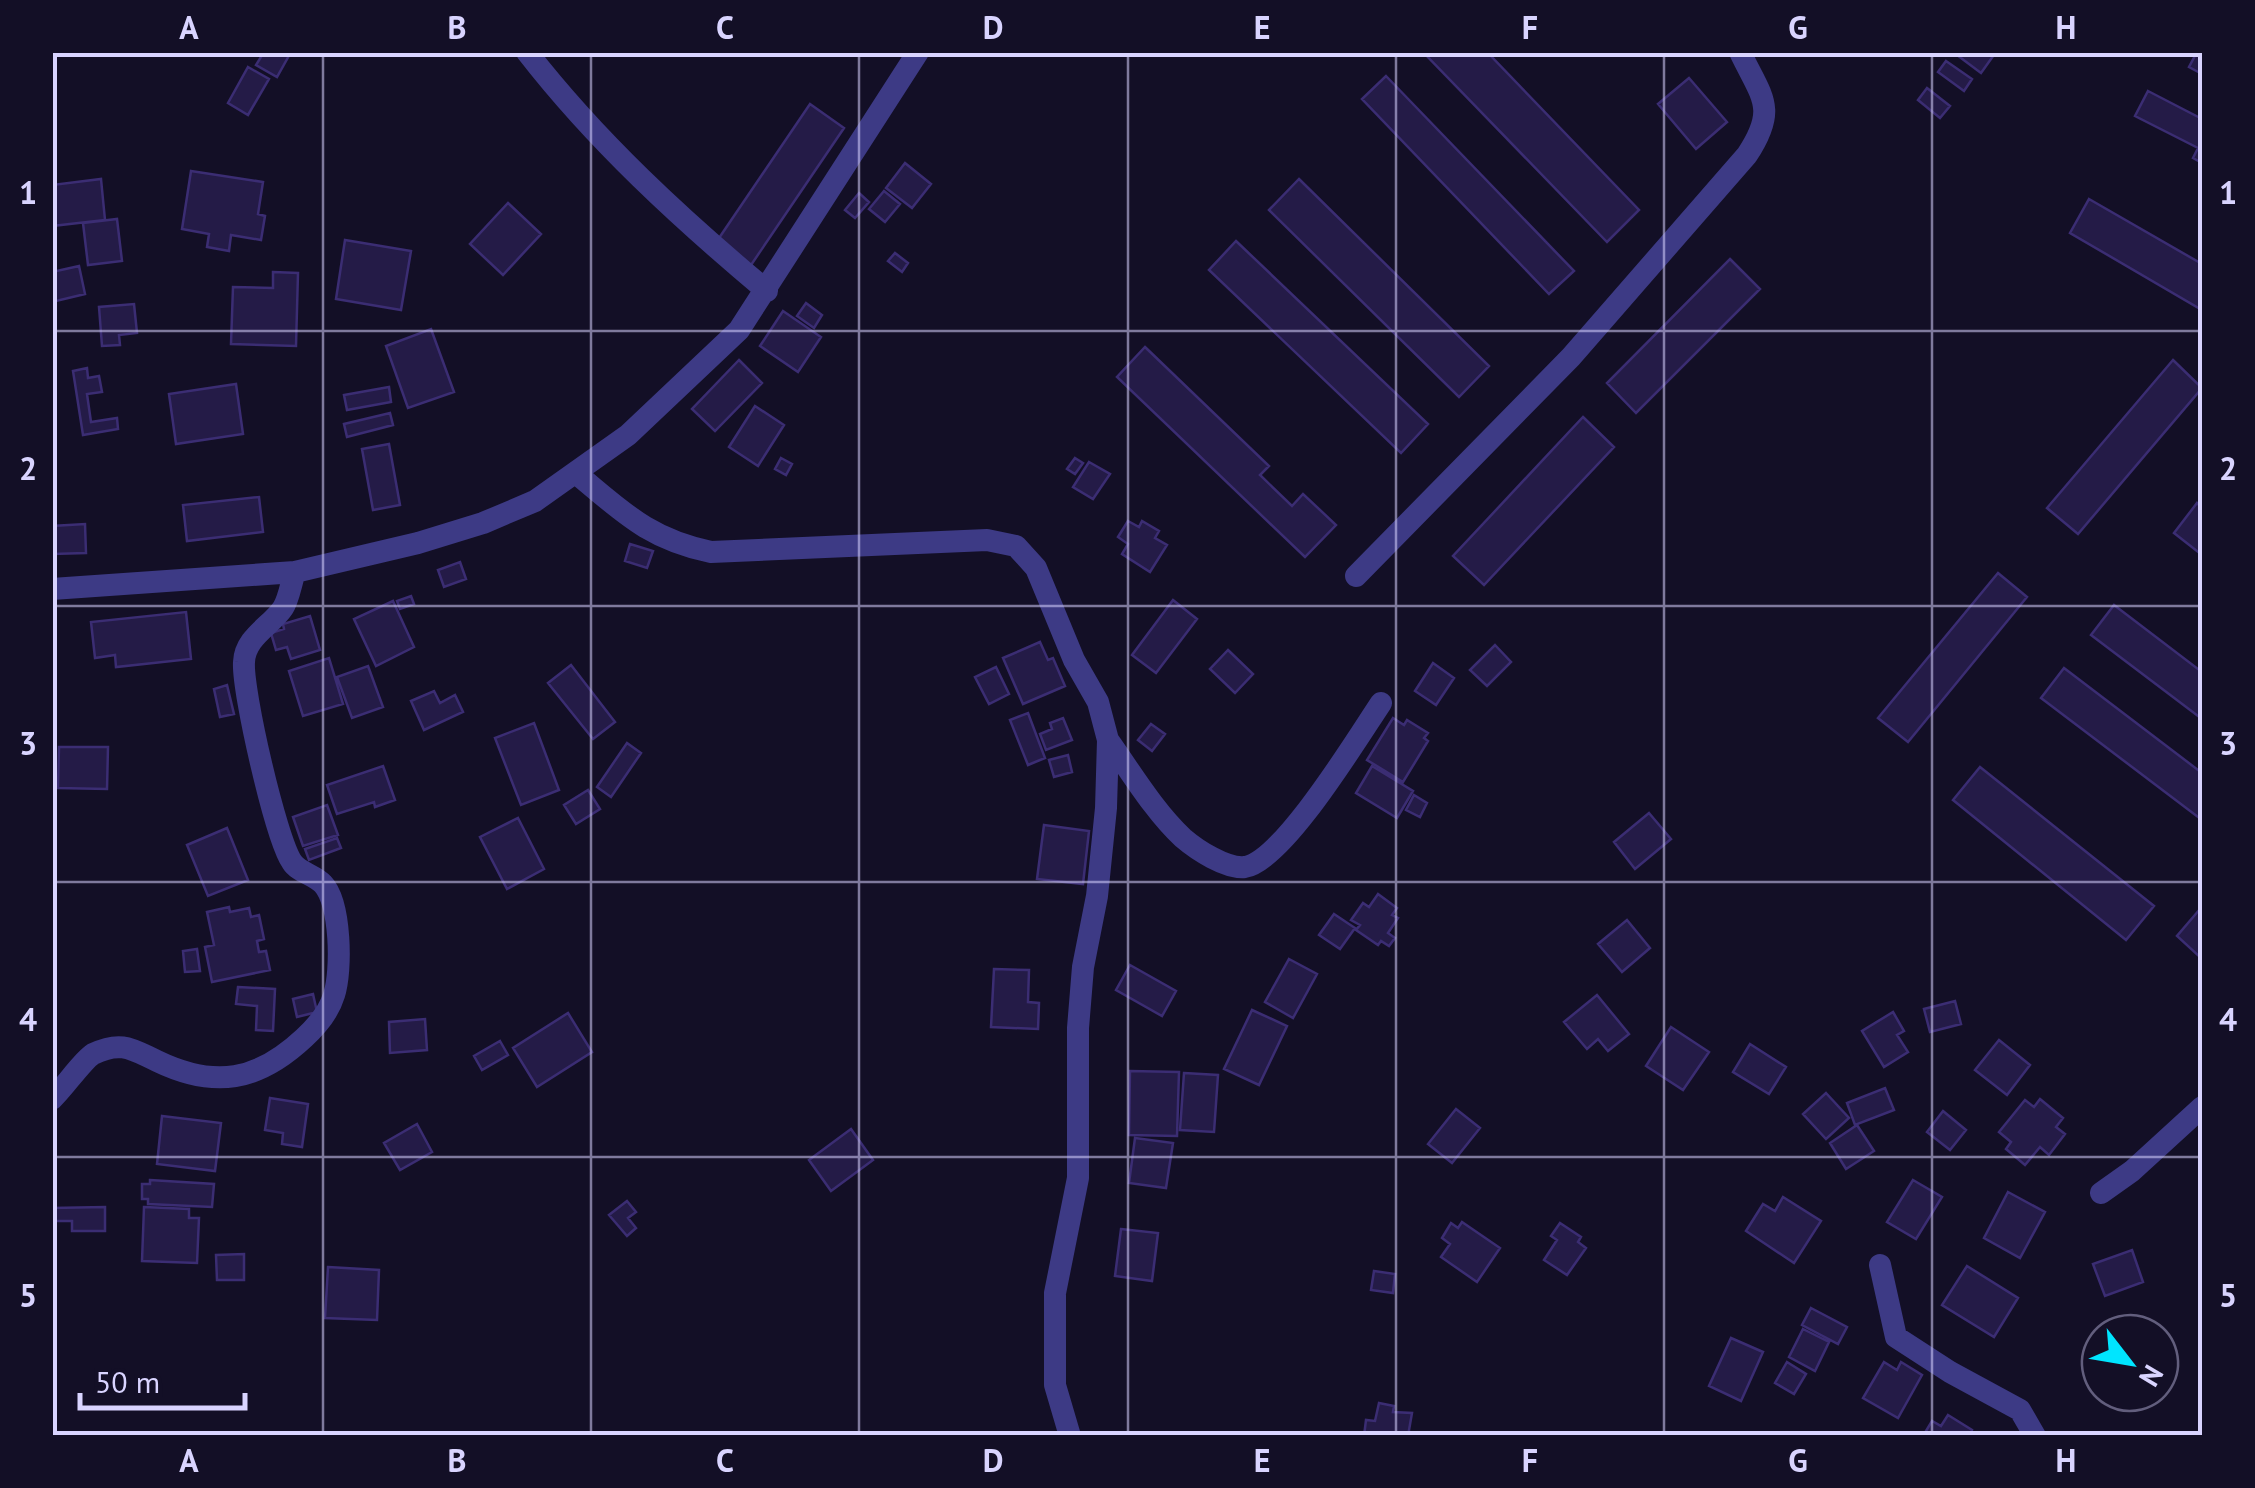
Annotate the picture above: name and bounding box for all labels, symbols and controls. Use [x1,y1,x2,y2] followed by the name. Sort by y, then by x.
[179,6,199,48] text: A
[448,6,466,48] text: B
[716,6,734,48] text: C
[983,6,1003,48] text: D
[1254,6,1270,48] text: E
[1522,6,1538,48] text: F
[1788,6,1808,48] text: G
[2056,6,2076,48] text: H
[19,171,37,213] text: 1
[2219,171,2237,213] text: 1
[19,447,37,489] text: 2
[2219,447,2237,489] text: 2
[19,722,37,764] text: 3
[2219,722,2237,764] text: 3
[19,998,37,1040] text: 4
[2219,998,2237,1040] text: 4
[19,1274,37,1316] text: 5
[2219,1274,2237,1316] text: 5
[2080,1313,2180,1413] north arrow
[80,1348,245,1410] scale bar
[2131,1359,2172,1394] text: N
[95,1362,160,1401] text: 50 m
[179,1439,199,1481] text: A
[448,1439,466,1481] text: B
[716,1439,734,1481] text: C
[983,1439,1003,1481] text: D
[1254,1439,1270,1481] text: E
[1522,1439,1538,1481] text: F
[1788,1439,1808,1481] text: G
[2056,1439,2076,1481] text: H

